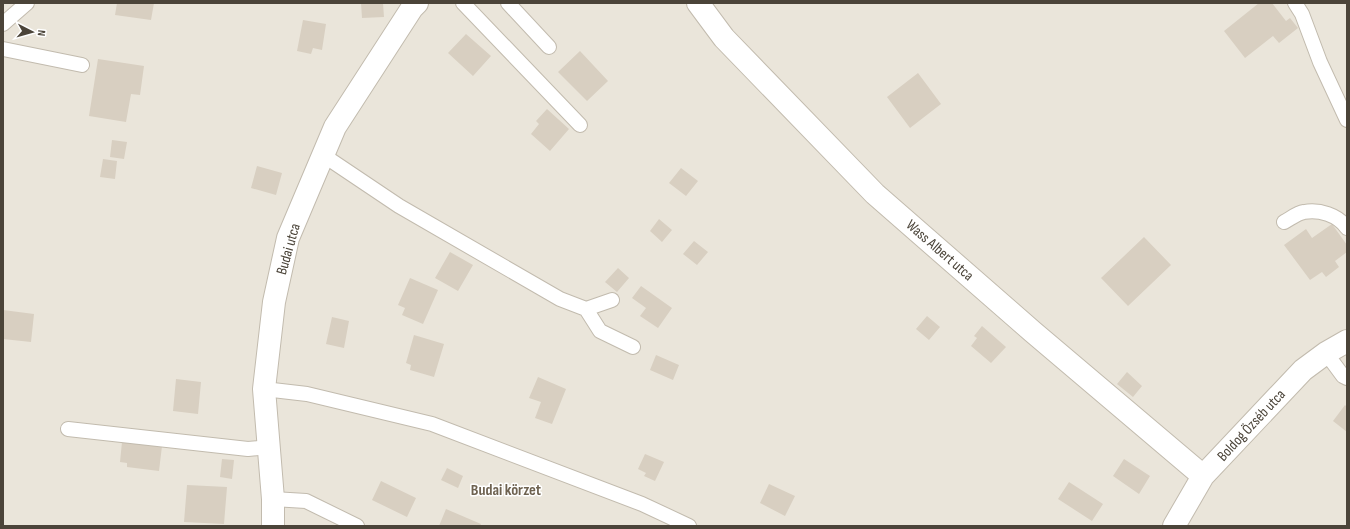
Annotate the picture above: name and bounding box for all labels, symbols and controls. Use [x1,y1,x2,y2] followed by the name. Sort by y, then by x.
[12,12,52,52] north arrow
[35,29,48,37] text: N
[902,216,978,285] street label: Wass Albert utca
[272,221,305,277] street label: Budai utca
[1213,385,1290,465] street label: Boldog Özséb utca
[471,481,541,500] district label: Budai körzet

